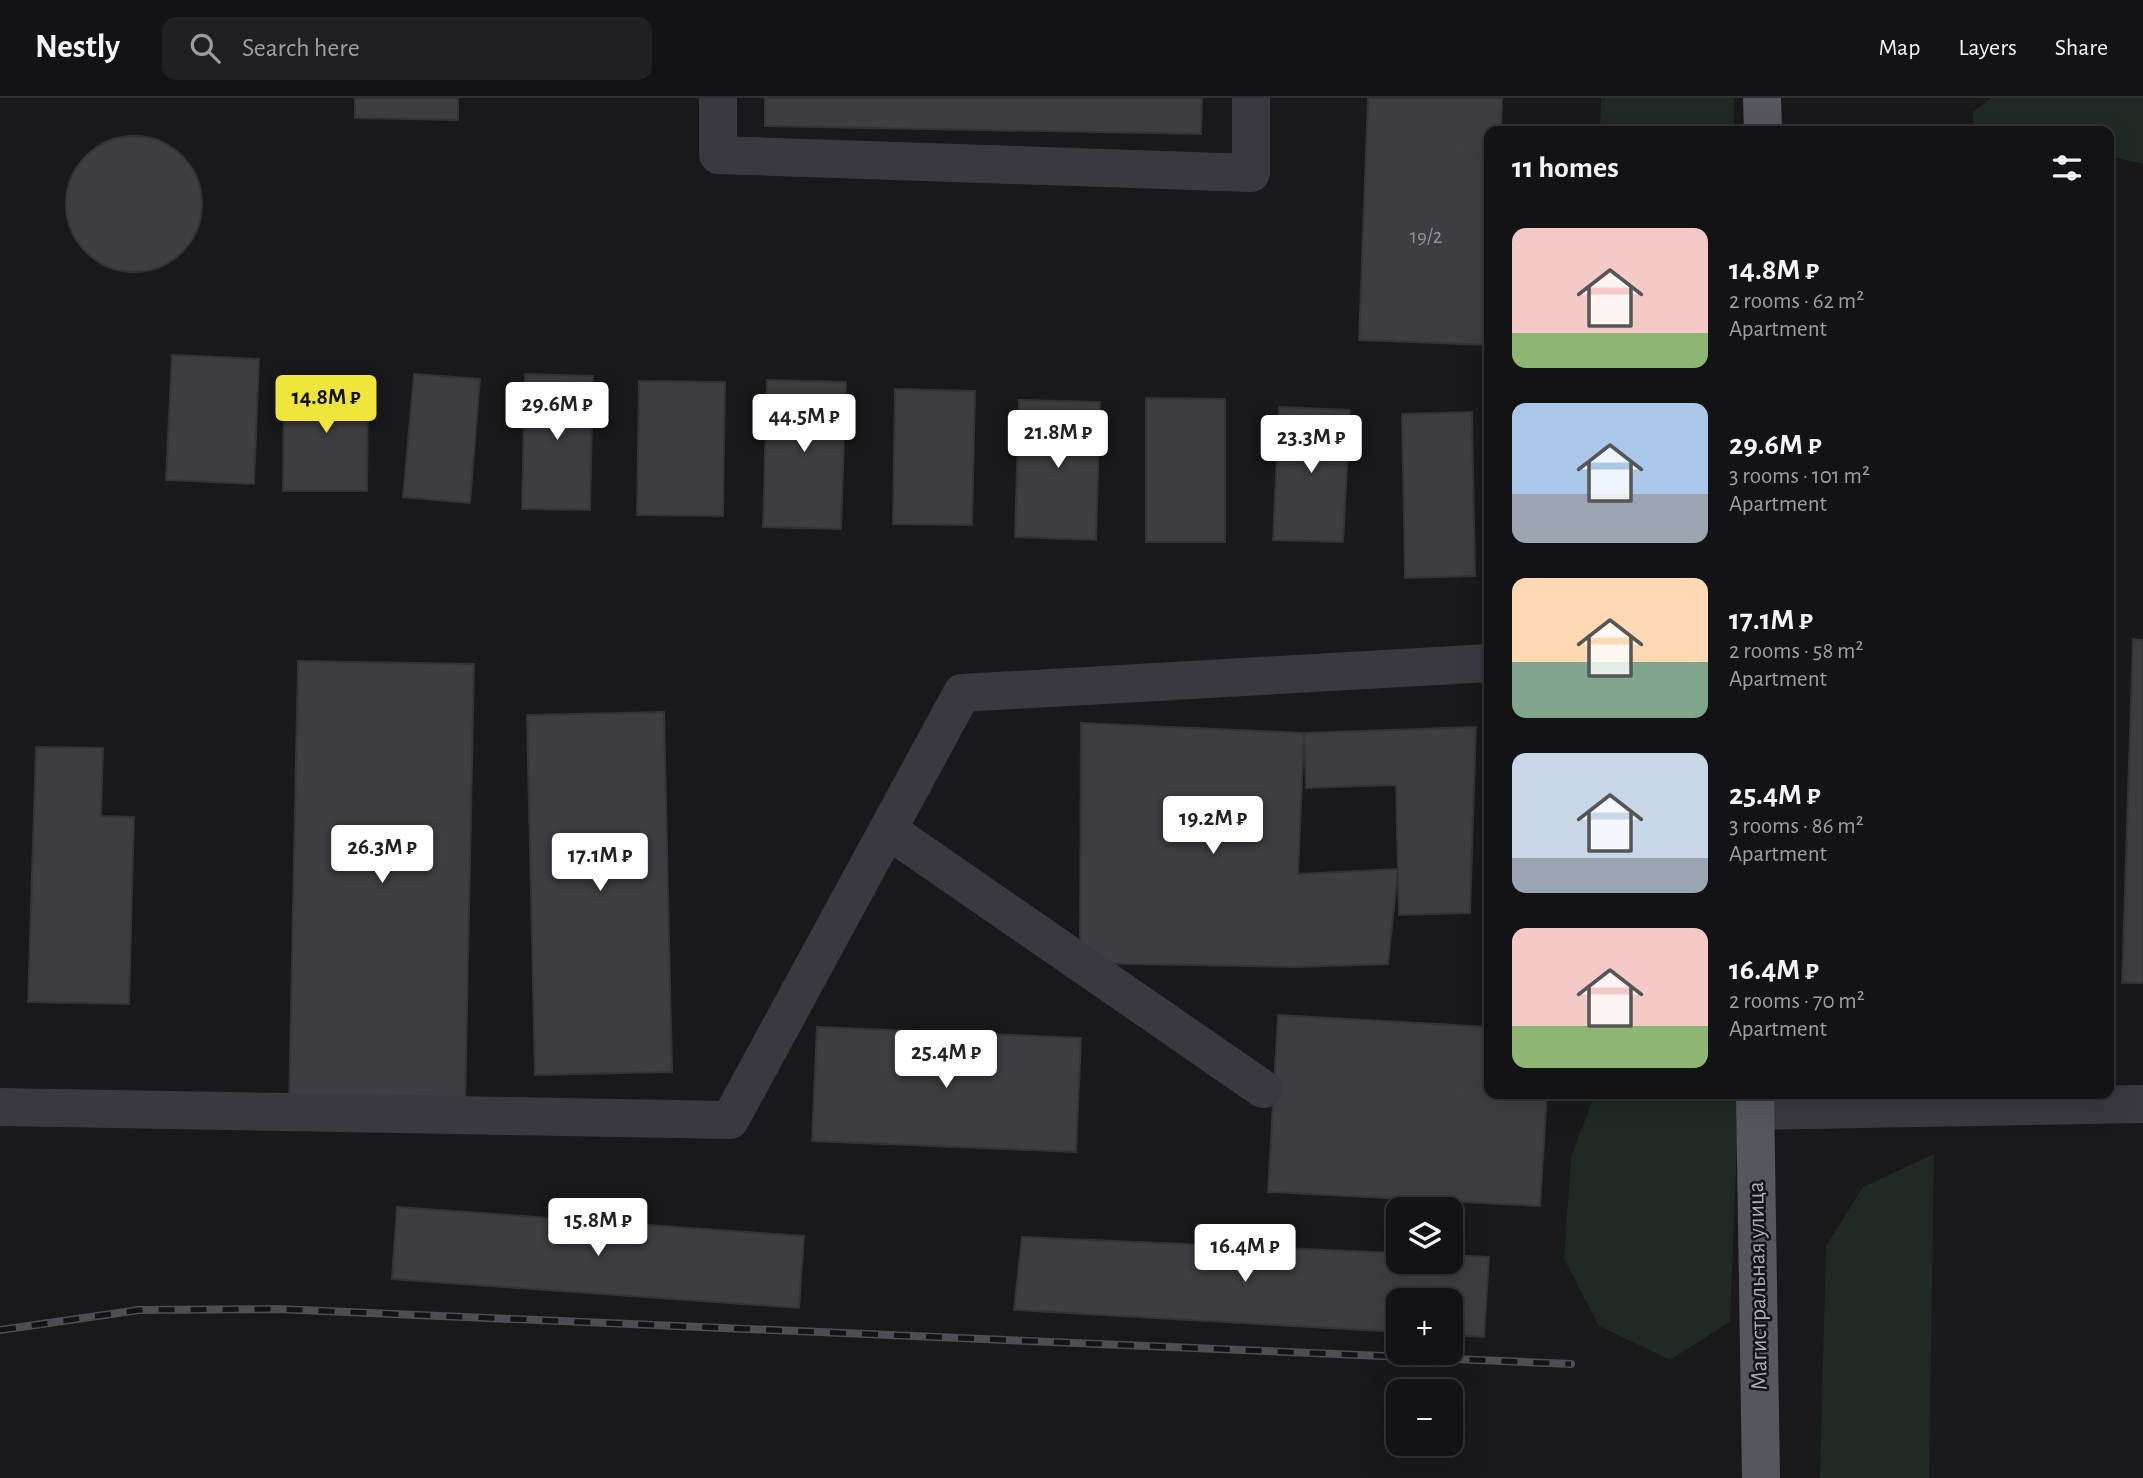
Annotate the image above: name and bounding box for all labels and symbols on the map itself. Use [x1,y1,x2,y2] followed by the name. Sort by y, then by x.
[1410,226,1442,247] house number: 19/2
[261,376,391,435] pin: 14.8M ₽
[492,382,622,442] pin: 29.6M ₽
[739,394,869,454] pin: 44.5M ₽
[993,410,1123,470] pin: 21.8M ₽
[1246,416,1376,475] pin: 23.3M ₽
[1148,796,1278,856] pin: 19.2M ₽
[317,826,447,885] pin: 26.3M ₽
[535,834,665,893] pin: 17.1M ₽
[881,1030,1011,1090] pin: 25.4M ₽
[1744,1181,1772,1391] street label: Магистральная улица
[533,1198,663,1258] pin: 15.8M ₽
[1180,1224,1310,1284] pin: 16.4M ₽

